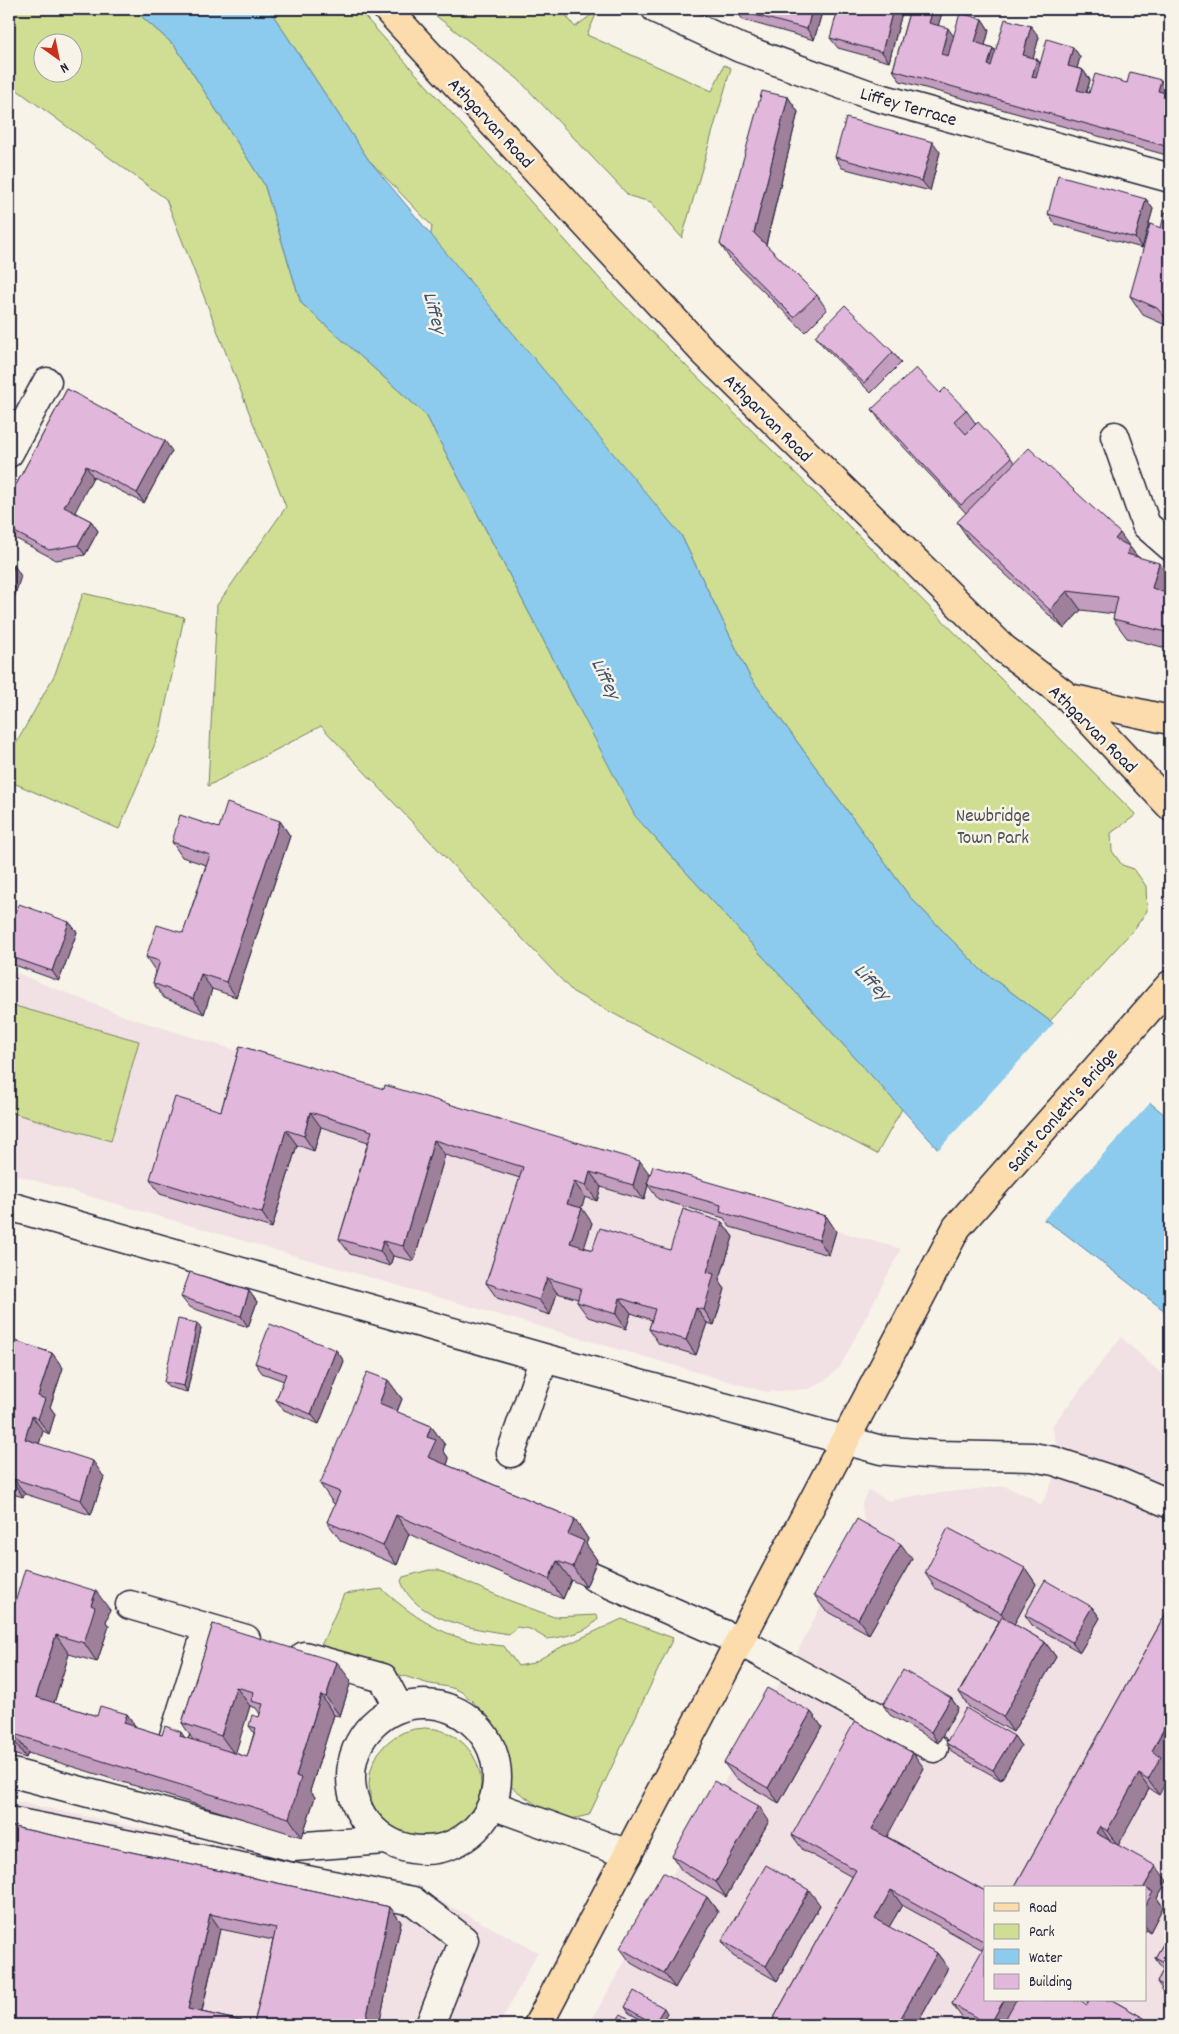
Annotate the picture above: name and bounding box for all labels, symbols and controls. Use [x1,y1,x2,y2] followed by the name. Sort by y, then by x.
[32,32,82,82] north arrow
[56,57,72,78] text: N
[440,73,539,176] street label: Athgarvan Road
[856,82,960,135] street label: Liffey Terrace
[414,289,453,340] water label: Liffey
[716,369,817,470] street label: Athgarvan Road
[582,654,627,707] water label: Liffey
[1041,680,1142,781] street label: Athgarvan Road
[956,804,1030,853] park label: Newbridge Town Park
[846,958,898,1010] water label: Liffey
[1002,1043,1125,1180] street label: Saint Conleth's Bridge
[984,1886,1146,2002] legend
[1029,1898,1057,1920] text: Road
[1029,1922,1055,1944] text: Park
[1029,1948,1063,1970] text: Water
[1029,1972,1072,1994] text: Building

